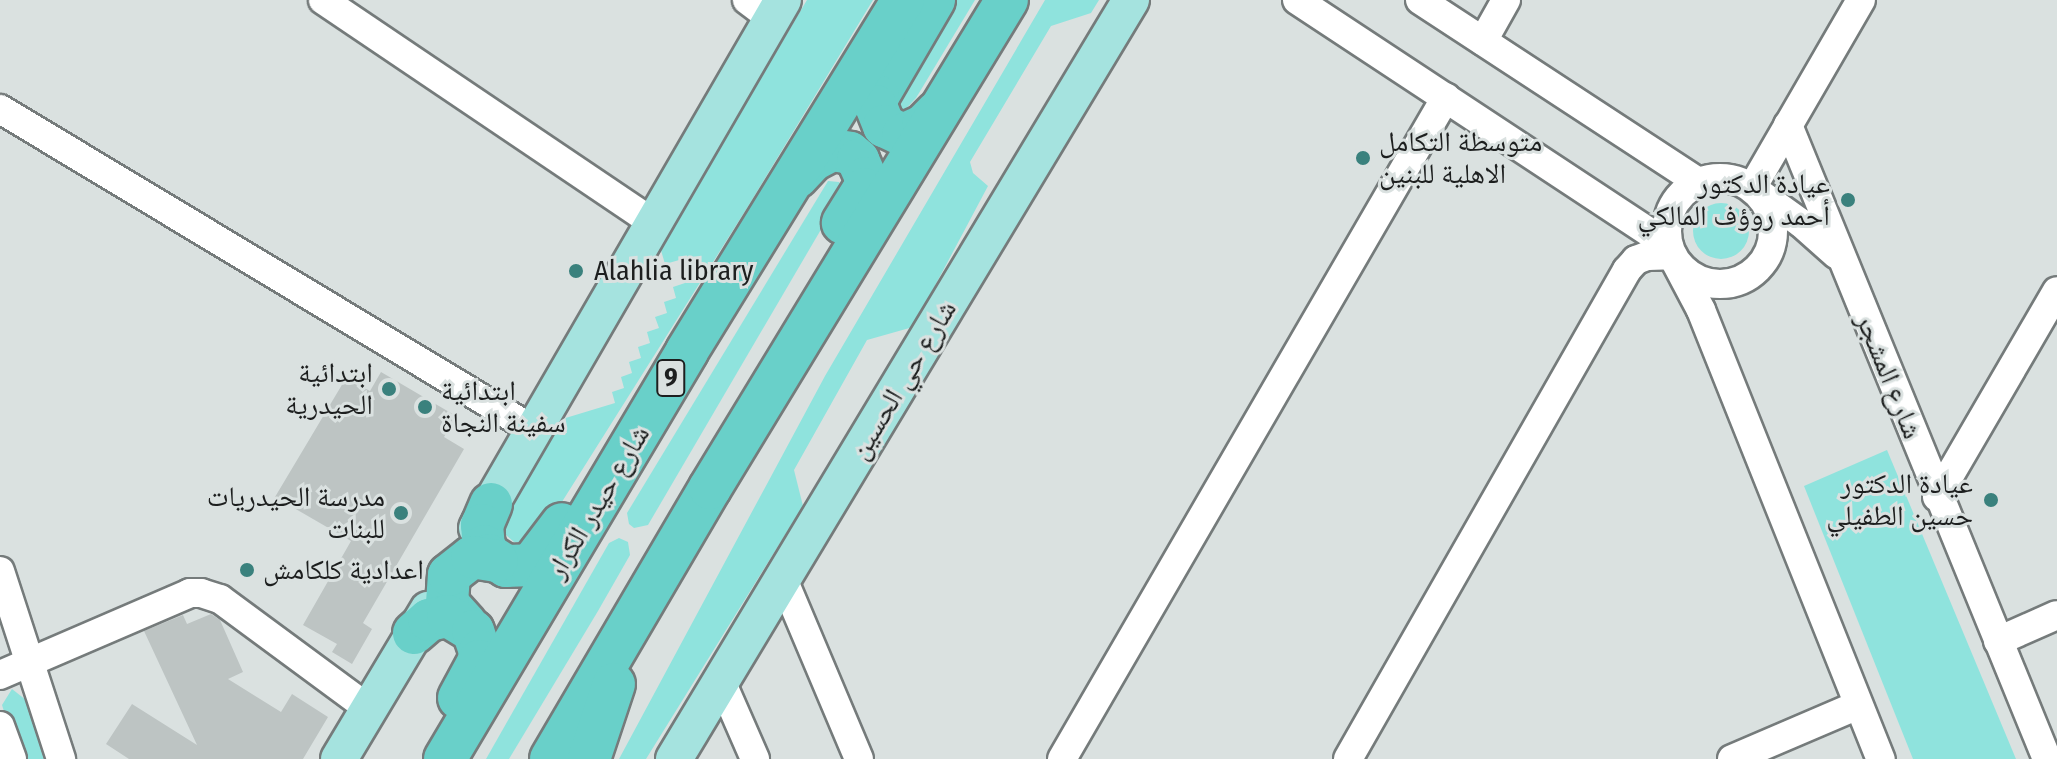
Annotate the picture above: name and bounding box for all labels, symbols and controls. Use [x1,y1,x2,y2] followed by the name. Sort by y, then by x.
[1379,125,1542,191] place label: متوسطة التكامل الاهلية للبنين
[1354,149,1372,167] marker: متوسطة التكامل الاهلية للبنين
[1638,167,1830,233] place label: عيادة الدكتور أحمد روؤف المالكي
[1837,189,1859,211] marker: عيادة الدكتور أحمد روؤف المالكي
[594,254,753,288] place label: Alahlia library
[565,260,587,282] marker: Alahlia library
[842,294,964,466] street label: شارع حي الحسين
[1849,308,1929,444] street label: شارع المشجر
[285,356,373,422] place label: ابتدائية الحيدرية
[655,356,687,400] road number: 9
[441,374,566,440] place label: ابتدائية سفينة النجاة
[380,380,398,398] marker: ابتدائية الحيدرية
[416,398,434,416] marker: ابتدائية سفينة النجاة
[539,419,657,585] street label: شارع حيدر الكرار
[1826,467,1973,533] place label: عيادة الدكتور حسين الطفيلي
[207,480,385,546] place label: مدرسة الحيدريات للبنات
[1980,489,2002,511] marker: عيادة الدكتور حسين الطفيلي
[392,504,410,522] marker: مدرسة الحيدريات للبنات
[263,553,424,587] place label: اعدادية كلكامش
[238,561,256,579] marker: اعدادية كلكامش

